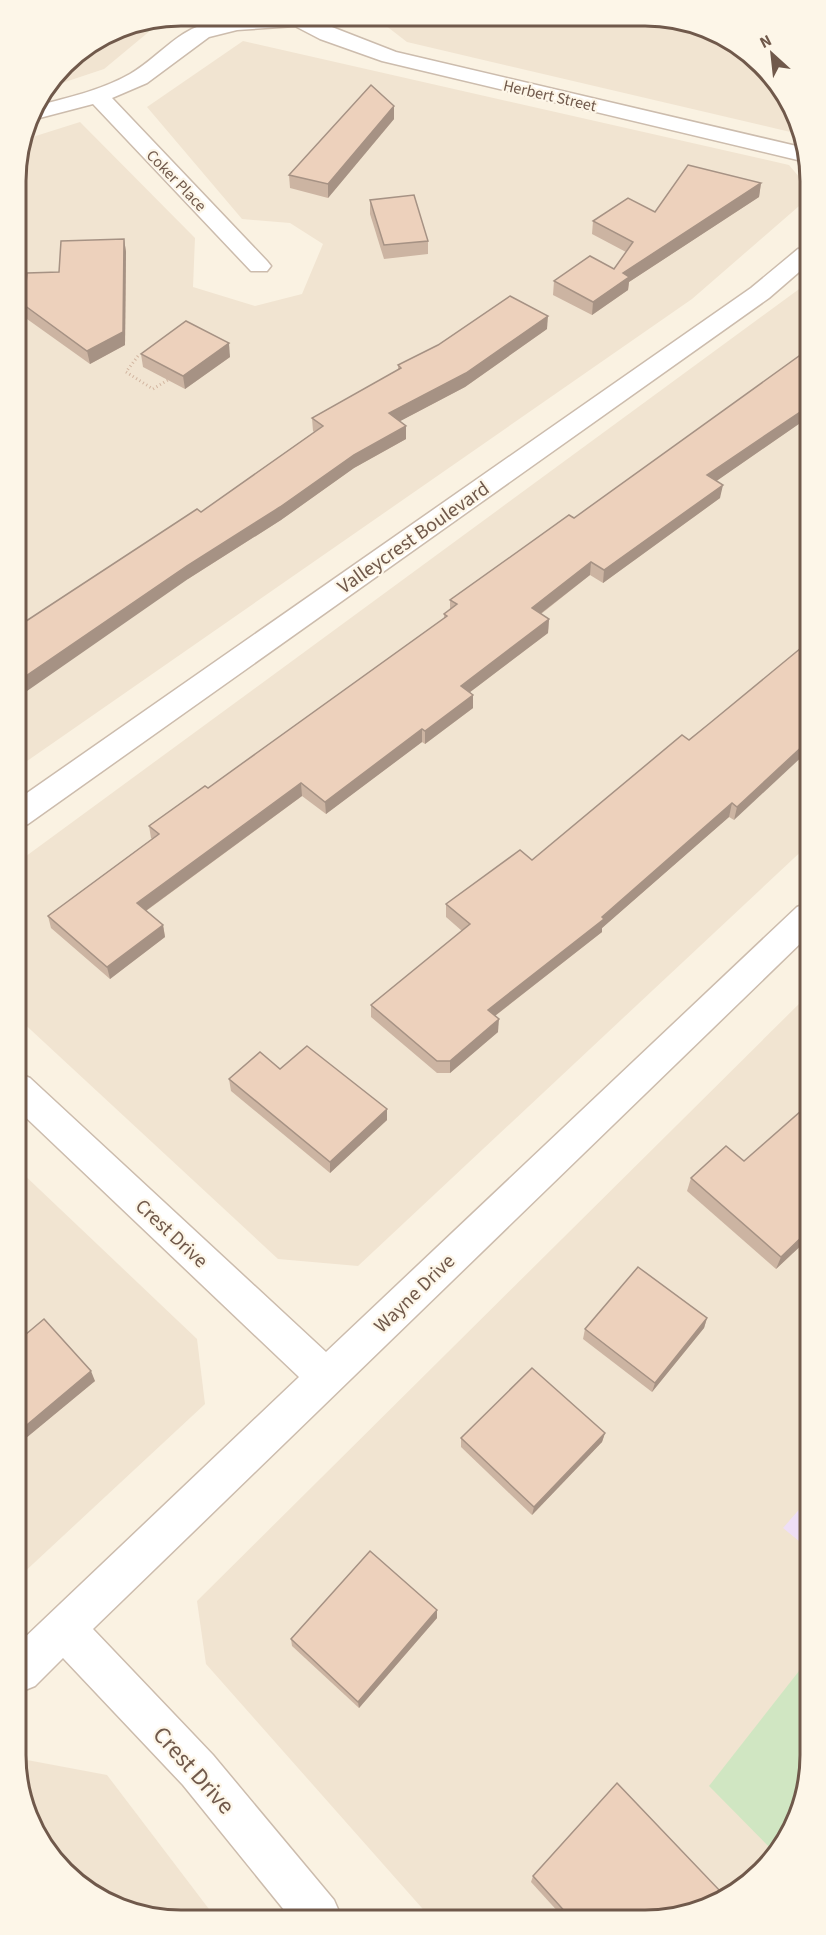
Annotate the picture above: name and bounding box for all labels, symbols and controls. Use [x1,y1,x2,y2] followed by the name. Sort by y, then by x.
[742,24,802,84] north arrow
[756,29,775,54] text: N
[501,75,599,118] street label: Herbert Street
[141,145,211,217] street label: Coker Place
[332,475,495,601] street label: Valleycrest Boulevard
[129,1193,214,1275] street label: Crest Drive
[368,1248,462,1340] street label: Wayne Drive
[144,1718,243,1822] street label: Crest Drive

